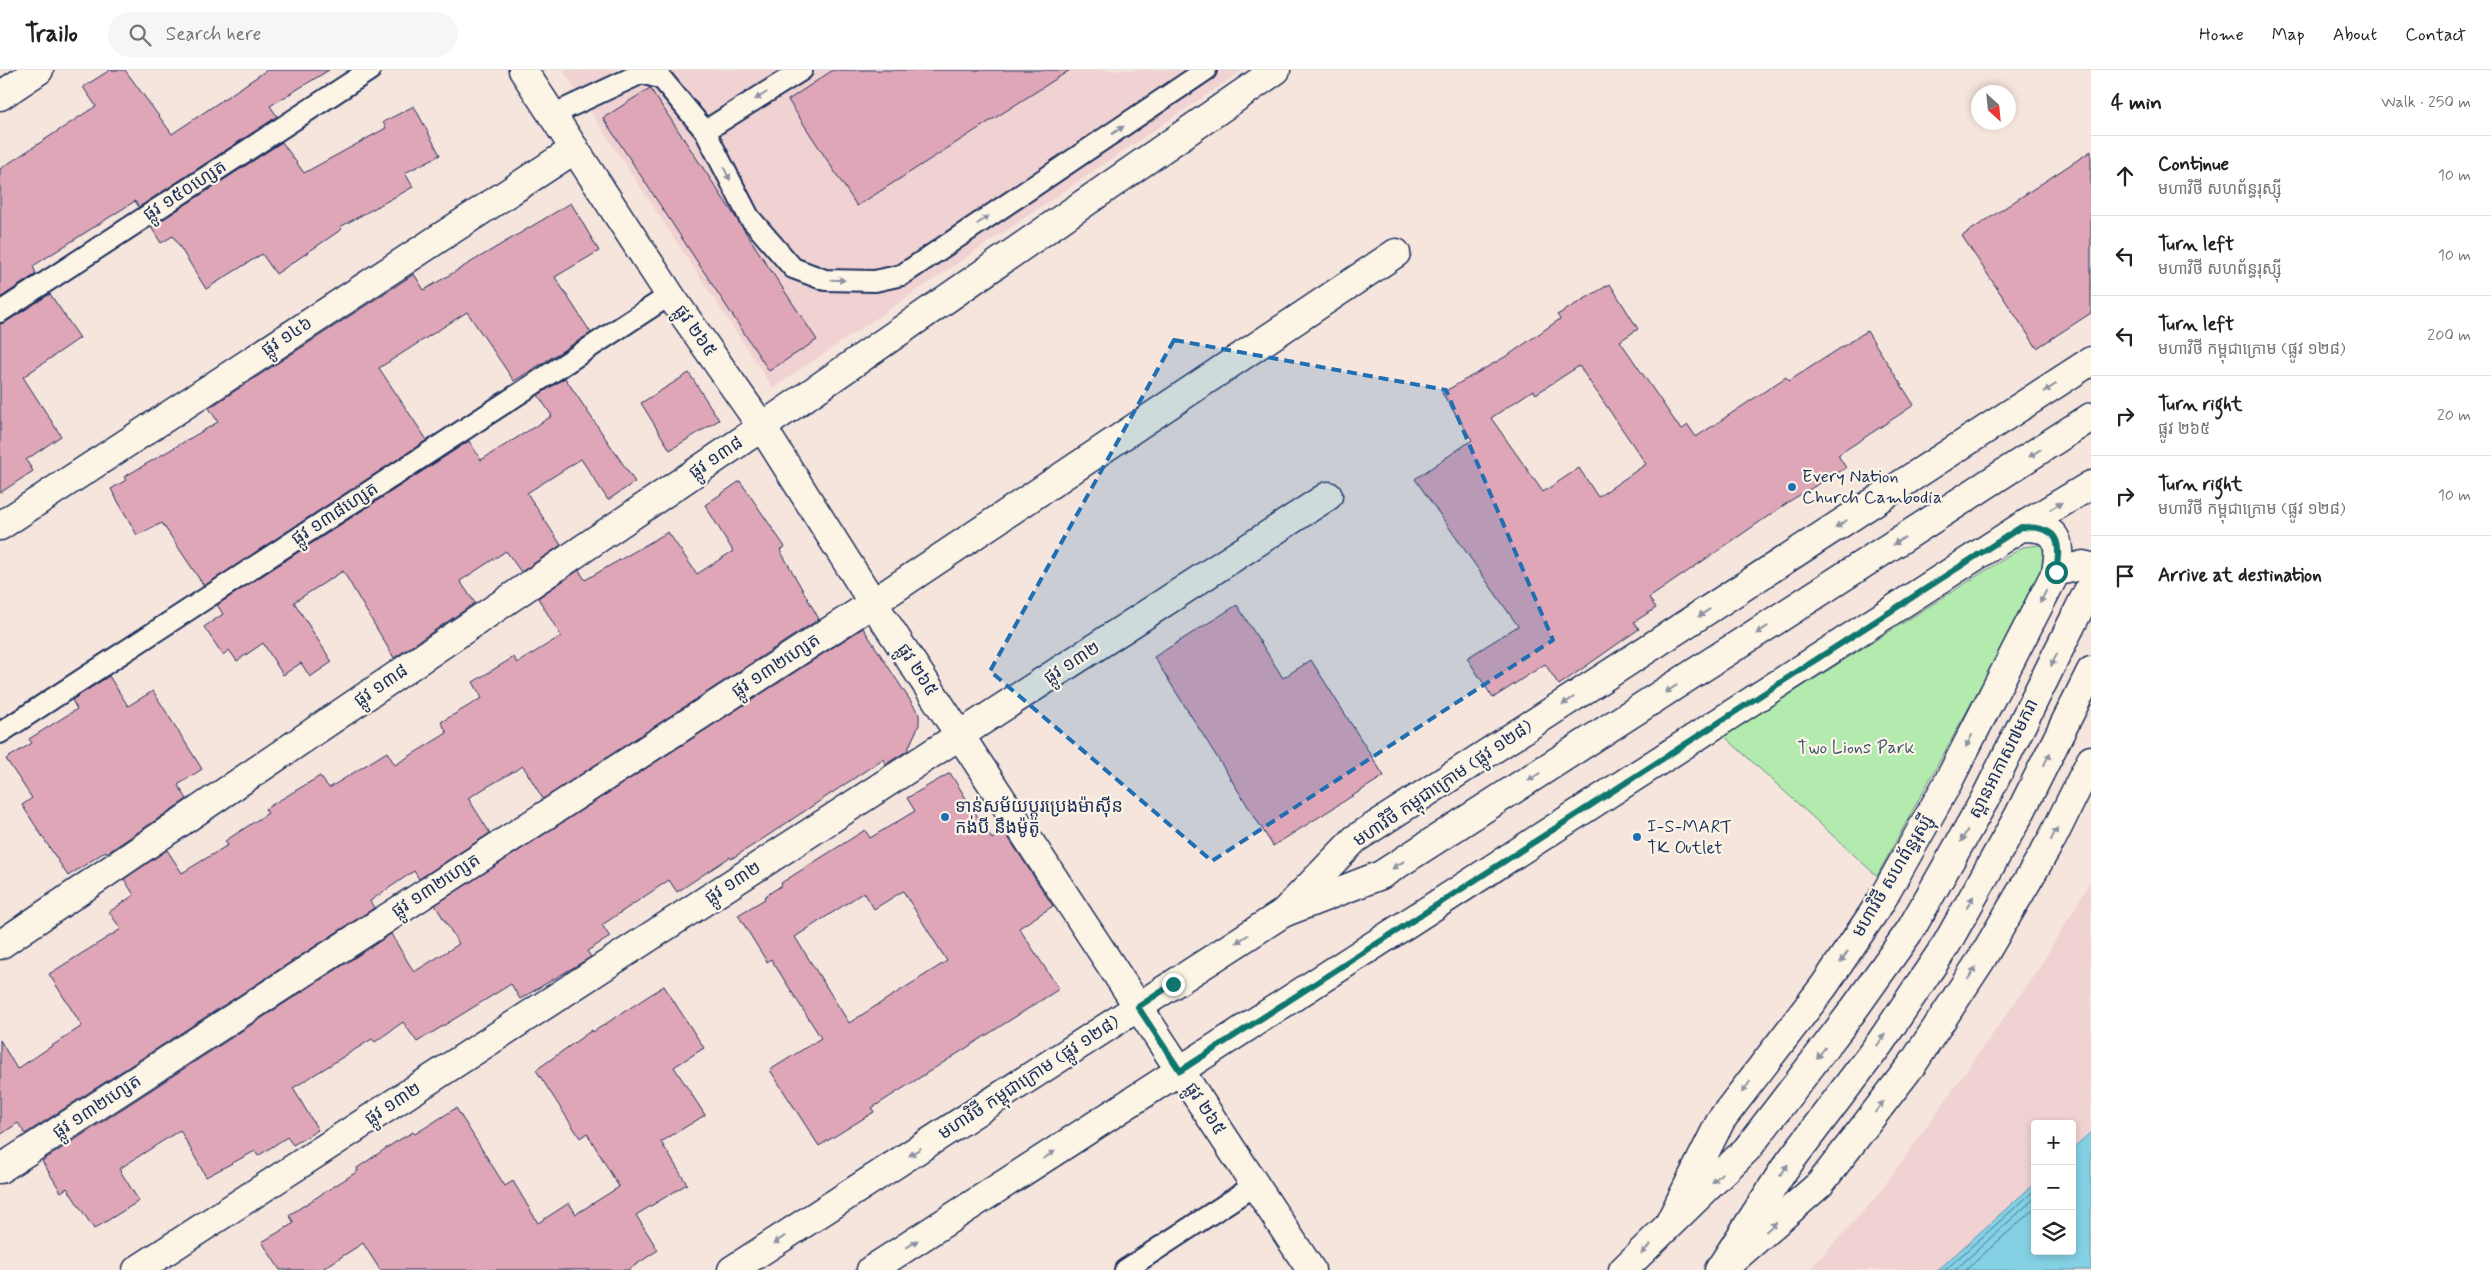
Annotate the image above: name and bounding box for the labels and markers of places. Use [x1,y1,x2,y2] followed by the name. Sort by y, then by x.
[1802,465,1942,510] place label: Every Nation Church Cambodia
[1786,481,1798,493] marker: Every Nation Church Cambodia
[955,795,1123,840] place label: ទាន់សម័យប្តូរប្រេងម៉ាសុីន កង់បី នឹងម៉ូតូ
[939,811,951,823] marker: ទាន់សម័យប្តូរប្រេងម៉ាសុីន កង់បី នឹងម៉ូតូ
[1647,815,1732,860] place label: I-S-MART TK Outlet
[1631,831,1643,843] marker: I-S-MART TK Outlet

